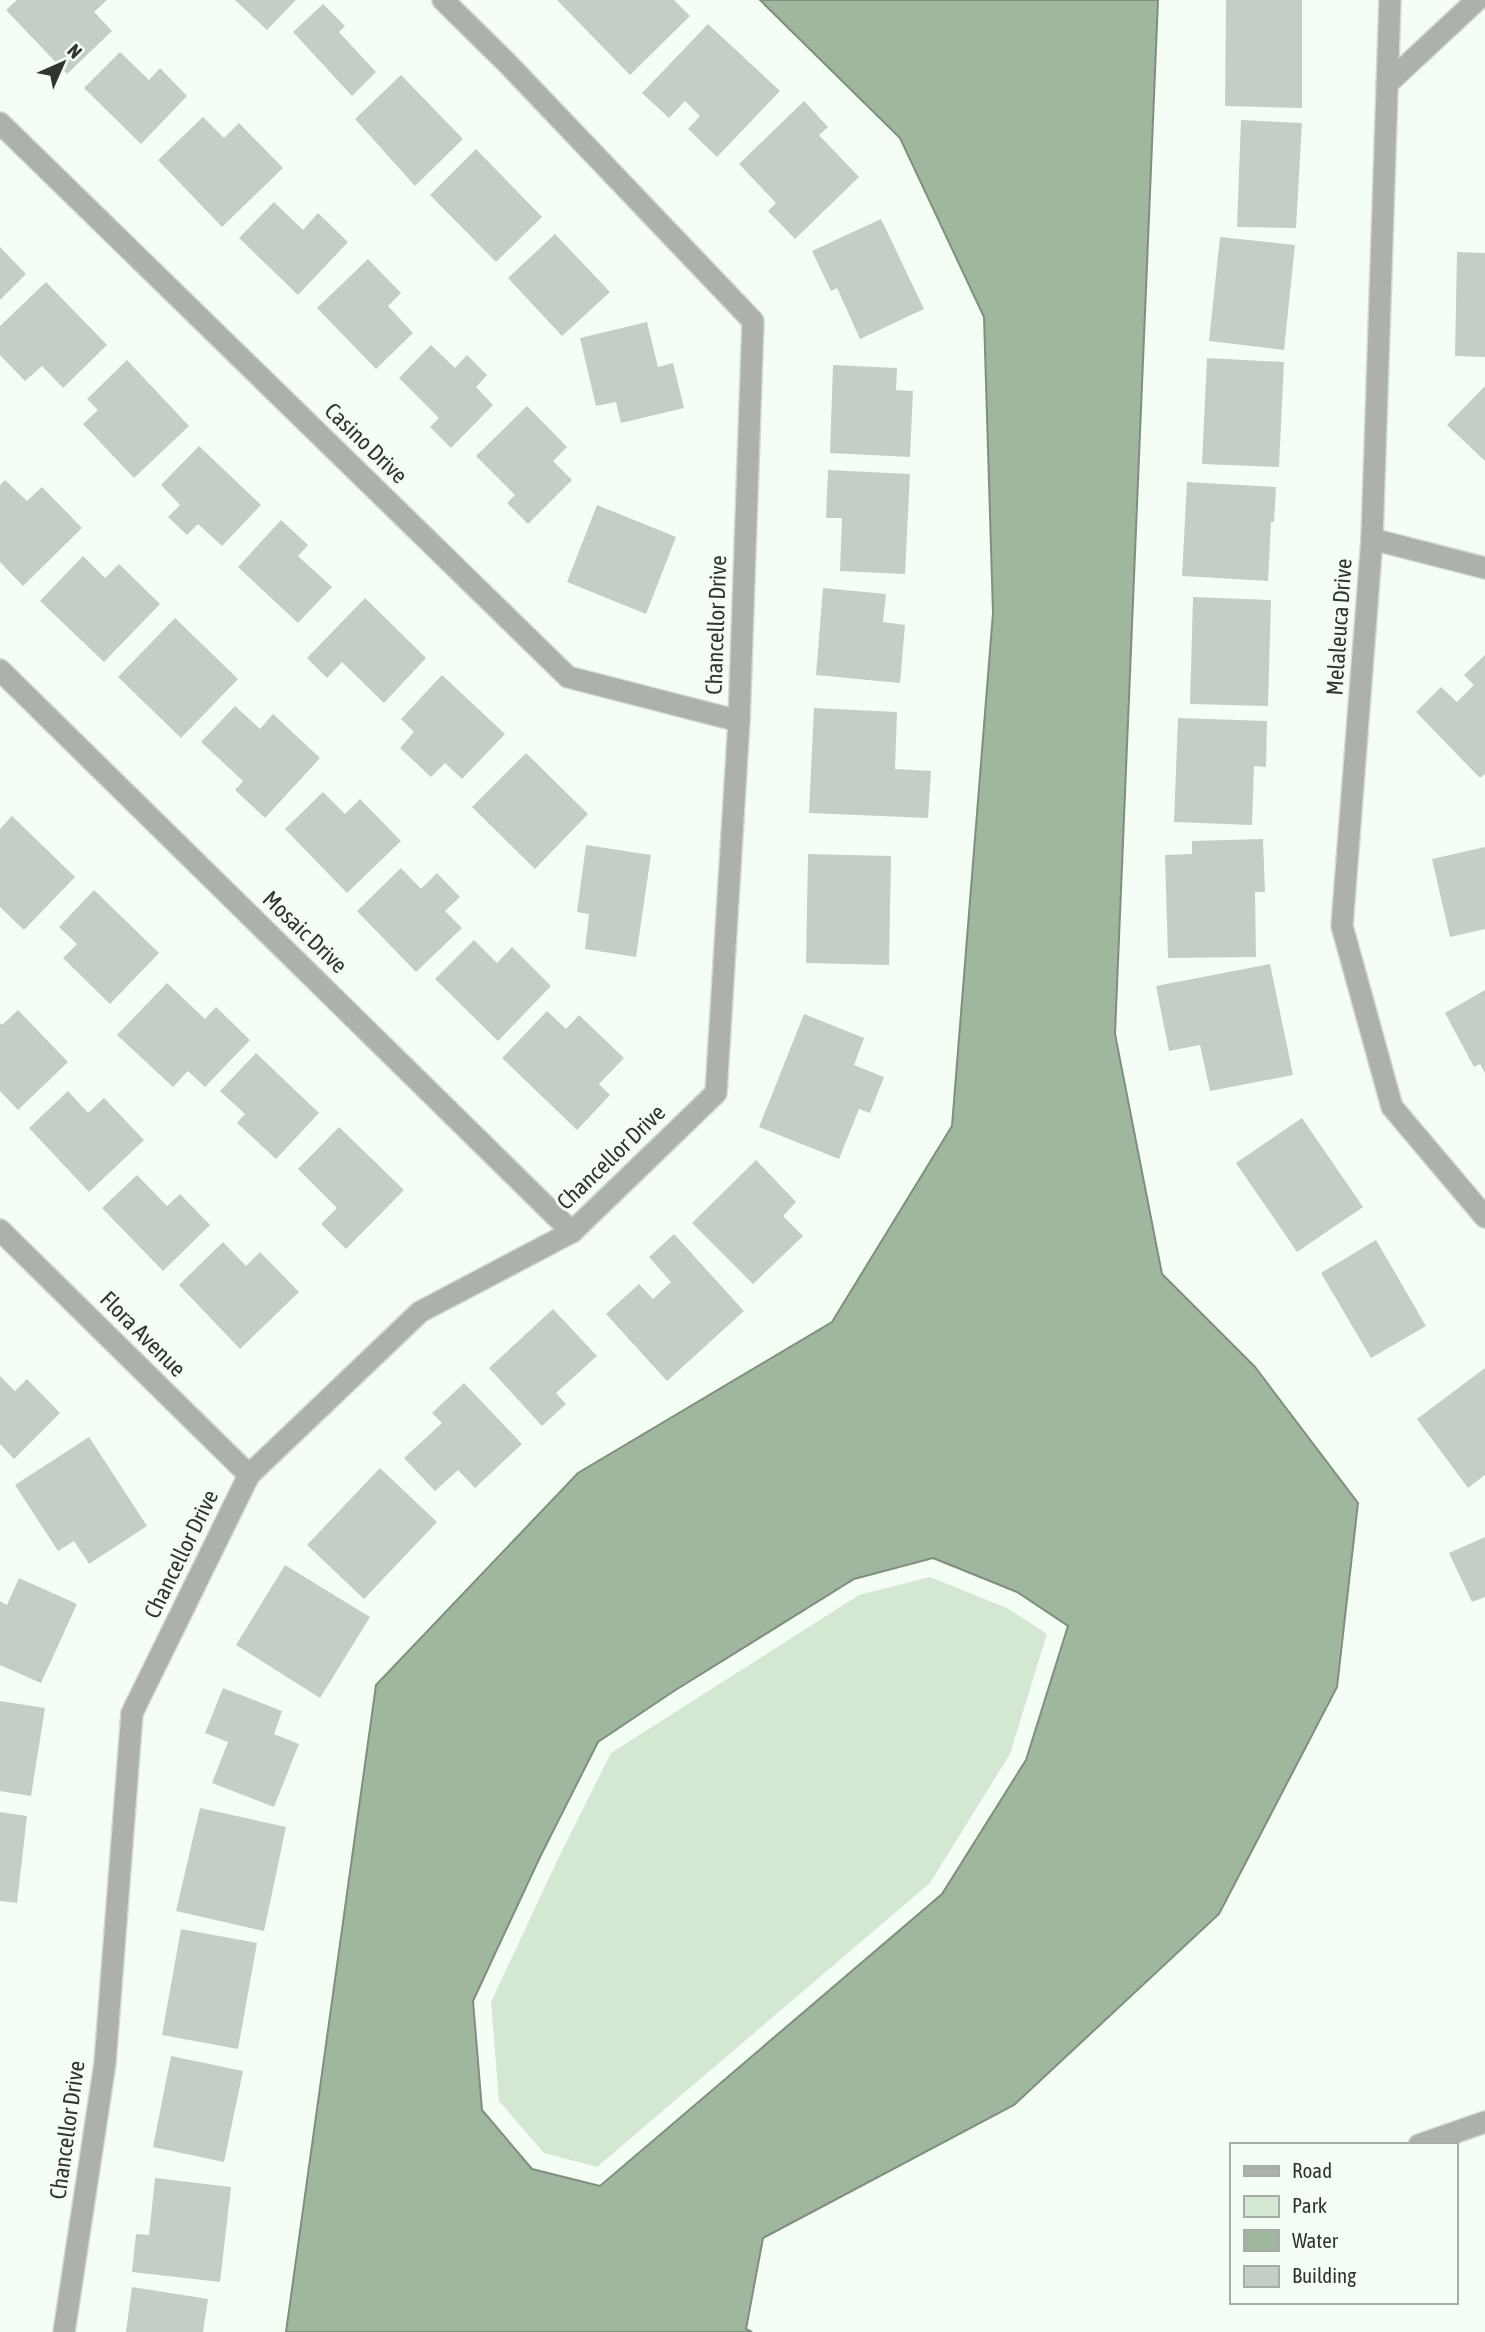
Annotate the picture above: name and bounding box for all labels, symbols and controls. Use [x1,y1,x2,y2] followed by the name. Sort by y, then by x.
[28,28,98,98] north arrow
[63,39,87,63] text: N
[319,397,413,489] street label: Casino Drive
[701,555,731,695] street label: Chancellor Drive
[1321,558,1357,696] street label: Melaleuca Drive
[258,886,352,978] street label: Mosaic Drive
[552,1099,670,1215] street label: Chancellor Drive
[95,1286,191,1382] street label: Flora Avenue
[139,1486,223,1622] street label: Chancellor Drive
[44,2059,90,2201] street label: Chancellor Drive
[1230,2143,1457,2304] legend
[1292,2158,1332,2182] text: Road
[1292,2193,1327,2217] text: Park
[1292,2228,1339,2252] text: Water
[1292,2263,1356,2287] text: Building

